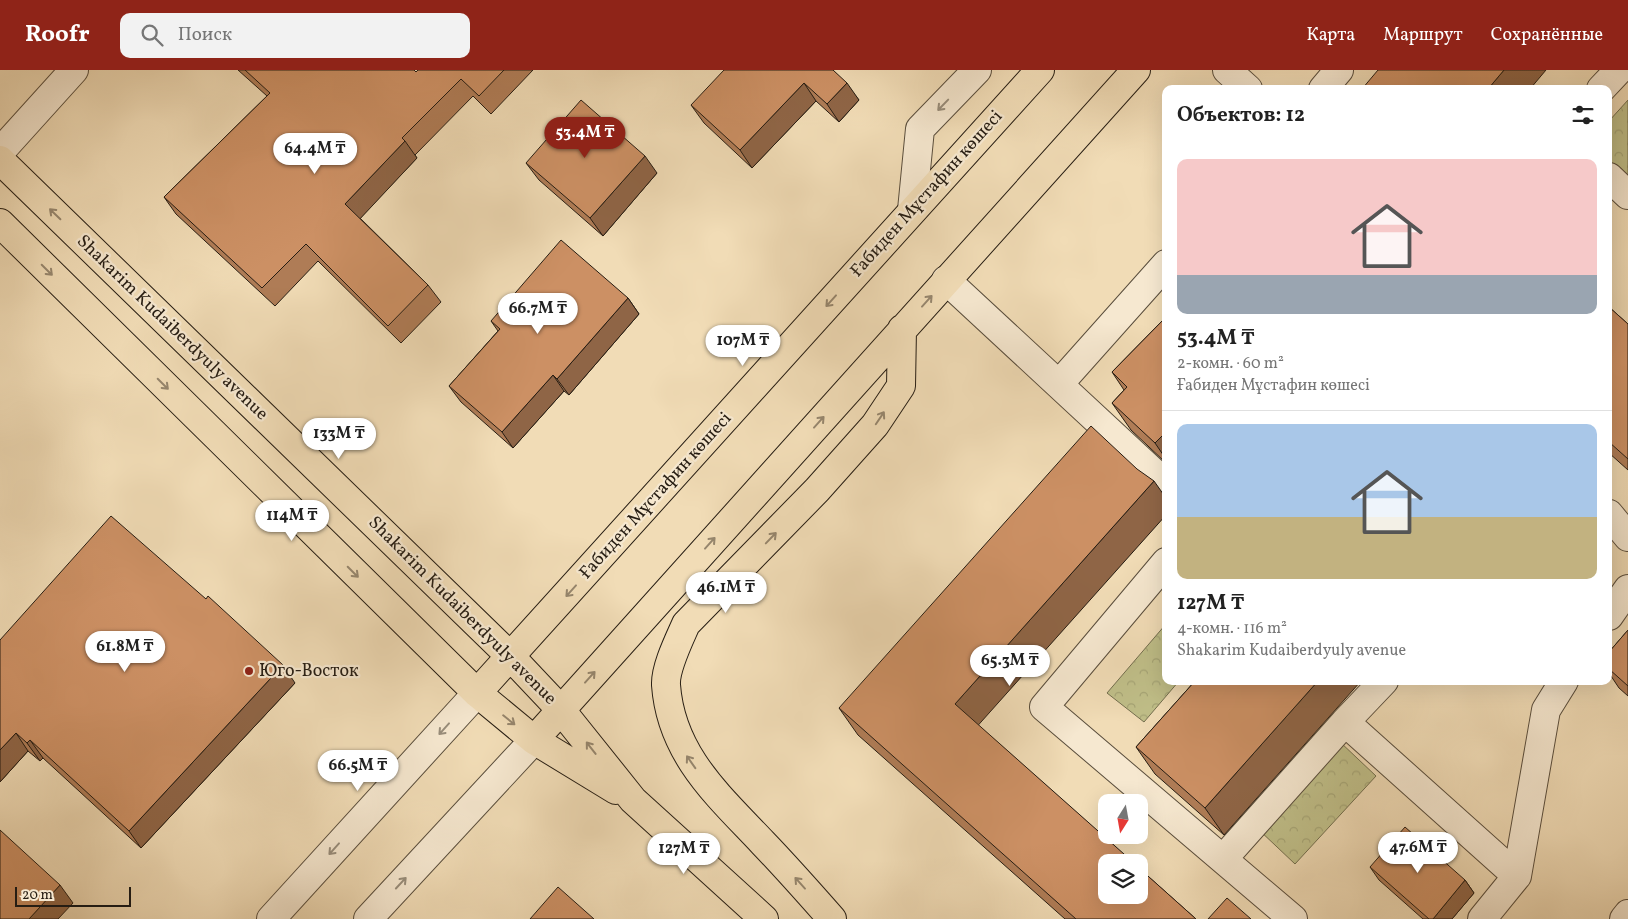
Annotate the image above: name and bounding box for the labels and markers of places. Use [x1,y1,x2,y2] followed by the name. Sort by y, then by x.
[539,116,631,159] pin: 53.4M ₸
[269,132,361,175] pin: 64.4M ₸
[492,292,584,335] pin: 66.7M ₸
[702,324,784,367] pin: 107M ₸
[298,418,380,460] pin: 133M ₸
[251,500,333,542] pin: 114M ₸
[680,572,772,614] pin: 46.1M ₸
[79,630,171,673] pin: 61.8M ₸
[964,644,1056,687] pin: 65.3M ₸
[259,659,359,684] place label: Юго-Восток
[243,665,255,677] marker: Юго-Восток
[312,750,404,792] pin: 66.5M ₸
[643,832,725,875] pin: 127M ₸
[1372,832,1464,874] pin: 47.6M ₸

